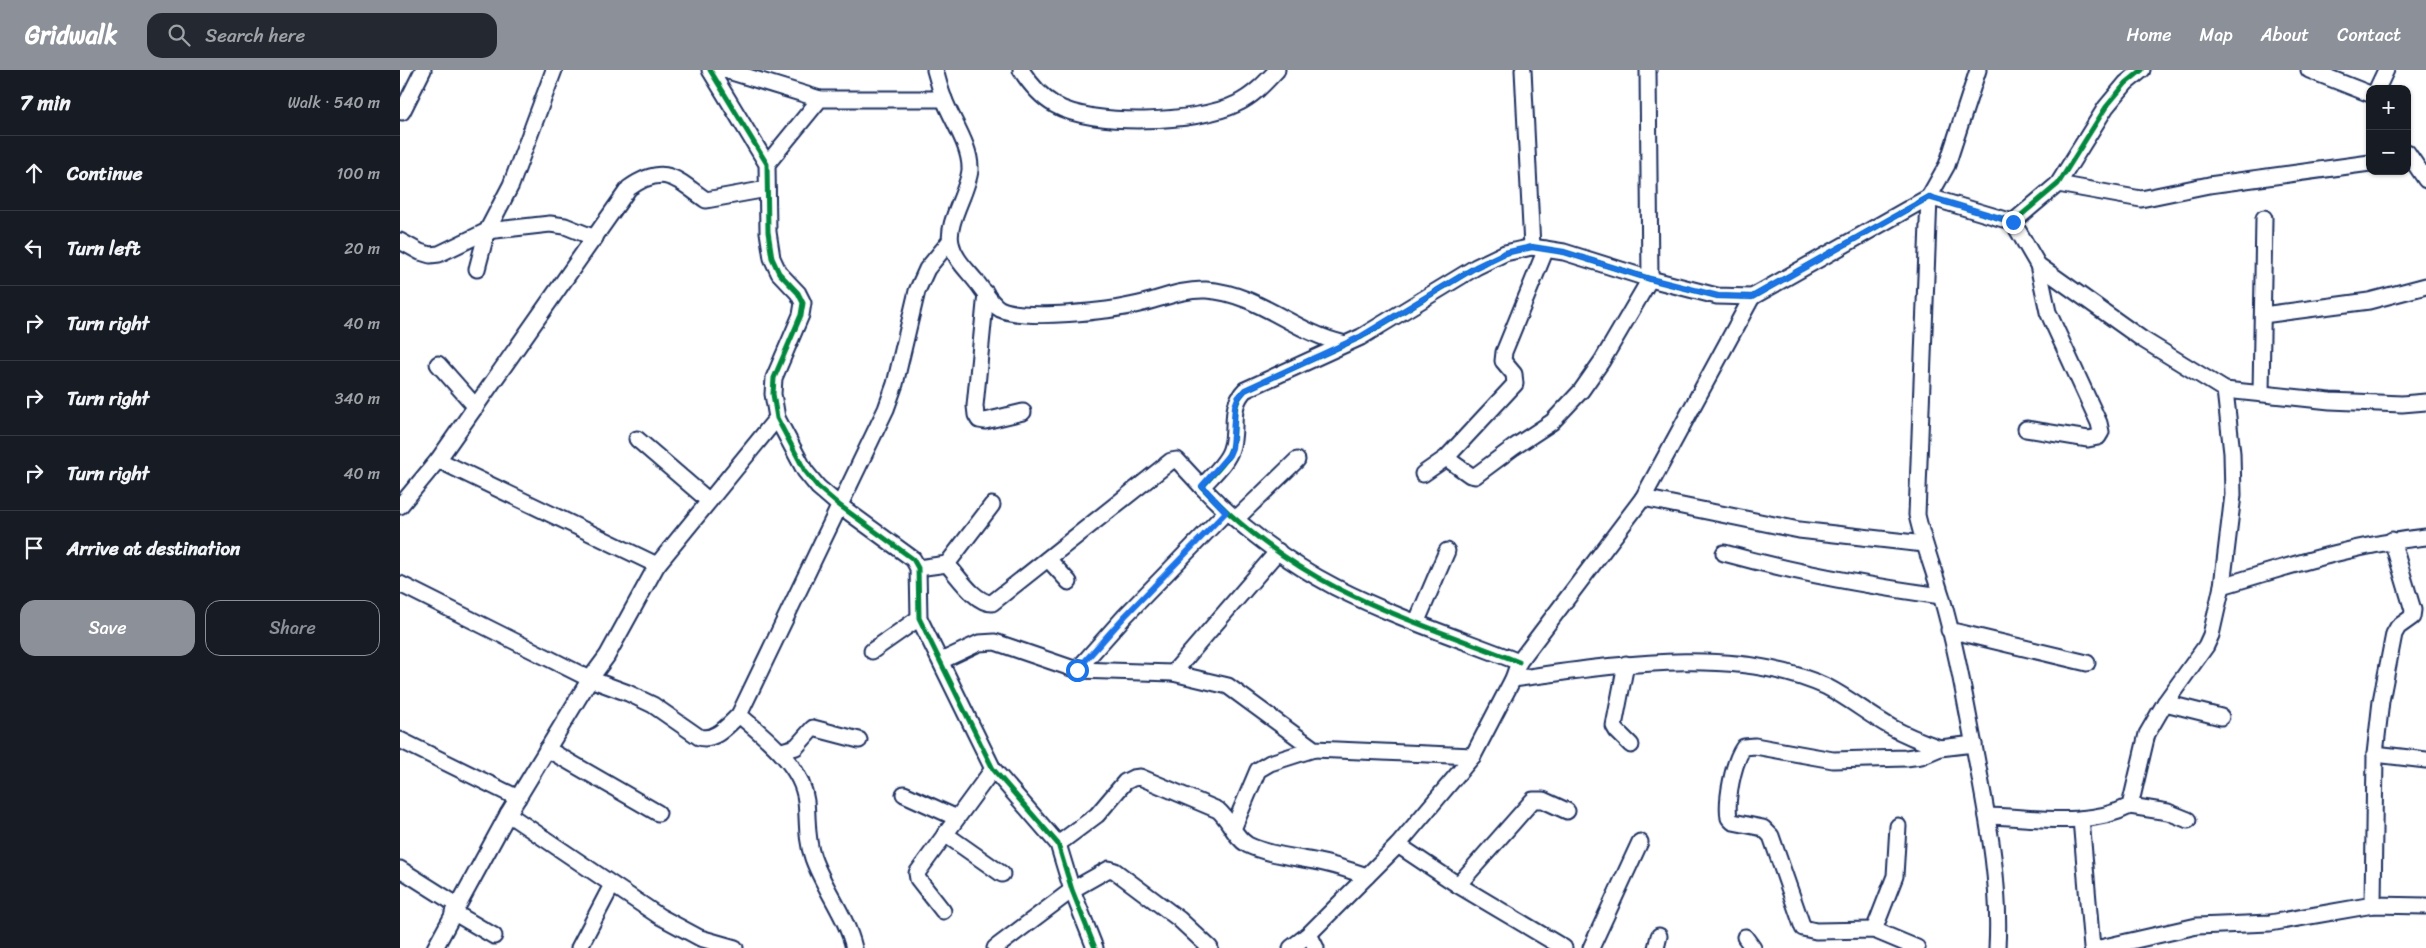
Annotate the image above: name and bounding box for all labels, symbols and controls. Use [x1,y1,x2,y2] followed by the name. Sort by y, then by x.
[147,13,497,58] search box
[25,14,117,56] text: Gridwalk
[205,19,305,52] text: Search here
[2127,19,2172,51] text: Home
[2200,19,2233,51] text: Map
[2261,19,2309,51] text: About
[2337,19,2401,51] text: Contact
[165,21,193,49] icon: search
[20,84,71,122] text: 7 min
[2366,85,2411,175] map controls
[2366,85,2411,130] button: +
[288,88,380,117] text: Walk · 540 m
[2366,130,2411,175] button: −
[67,157,143,190] text: Continue
[20,159,48,187] icon: ahead
[336,159,380,188] text: 100 m
[2002,211,2025,234] route end
[67,232,140,265] text: Turn left
[20,234,48,262] icon: left
[344,234,380,263] text: 20 m
[67,307,149,340] text: Turn right
[20,309,48,337] icon: right
[343,309,380,338] text: 40 m
[67,382,149,415] text: Turn right
[20,384,48,412] icon: right
[335,384,380,413] text: 340 m
[67,457,149,490] text: Turn right
[20,459,48,487] icon: right
[343,459,380,488] text: 40 m
[67,532,240,565] text: Arrive at destination
[20,534,48,562] icon: arrive
[20,600,195,656] button: Save
[205,600,380,656] button: Share
[1066,659,1089,682] route start

